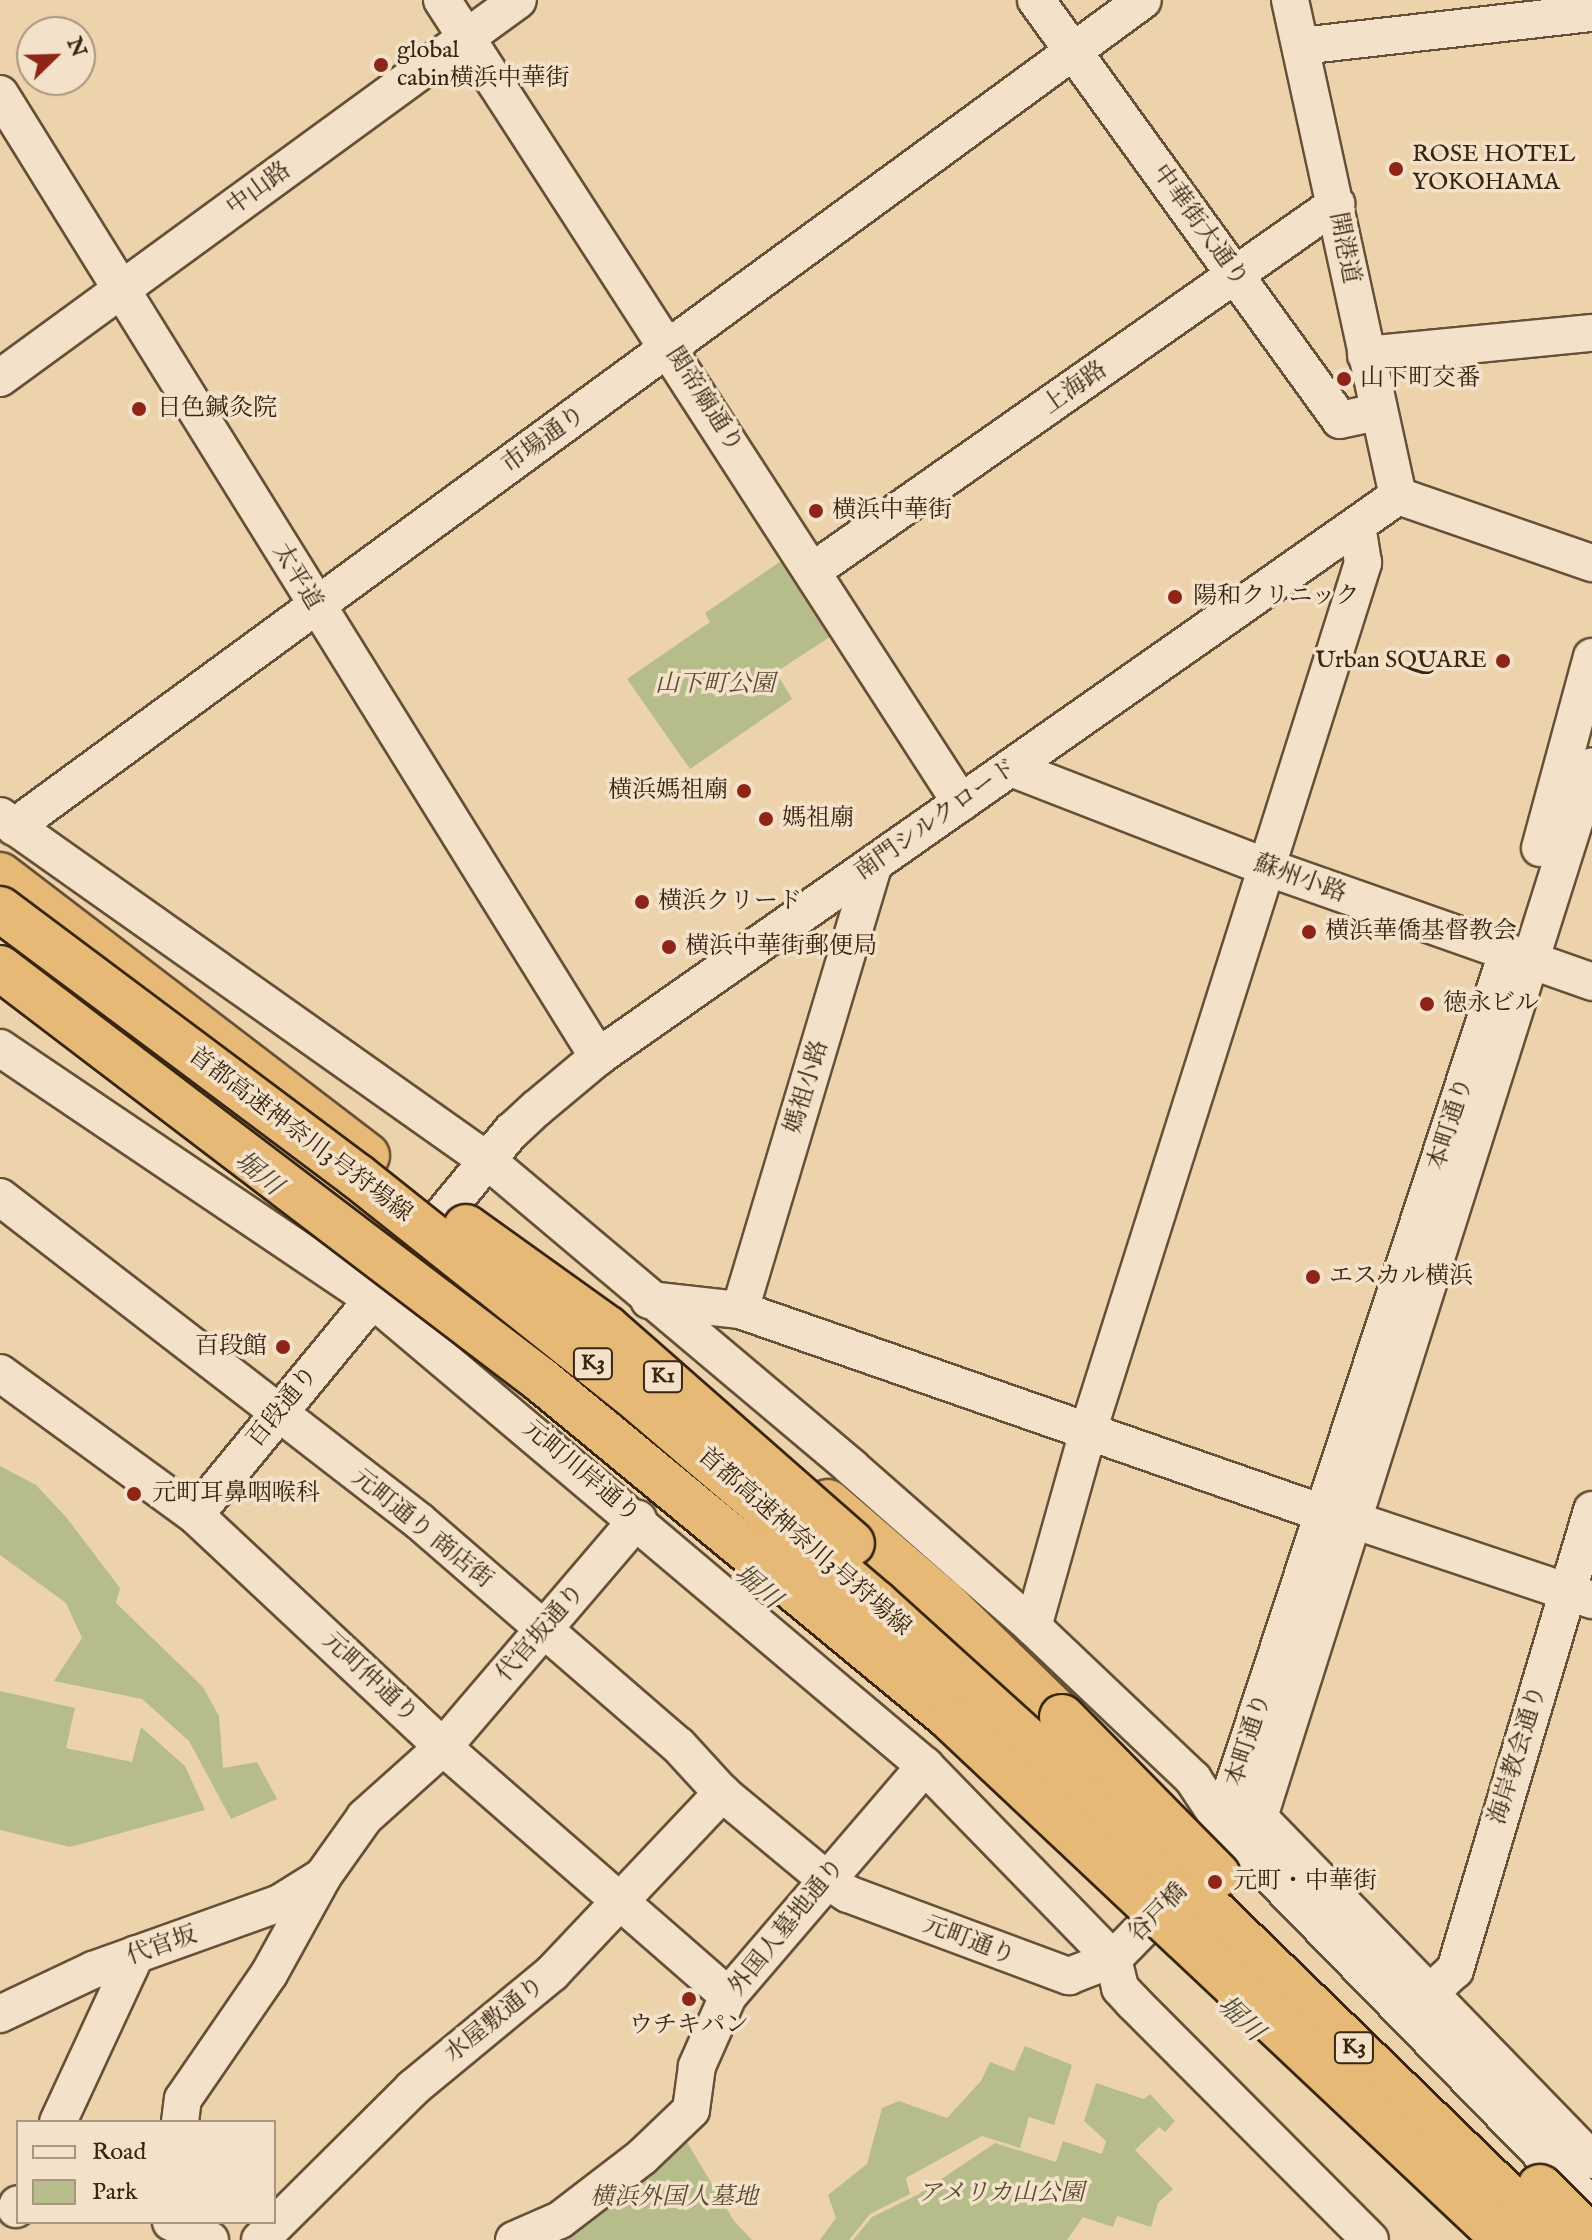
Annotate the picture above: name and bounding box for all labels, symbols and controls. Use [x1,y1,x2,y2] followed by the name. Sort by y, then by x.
[16,16,96,96] north arrow
[60,33,93,62] text: N
[397,37,570,93] place label: global cabin横浜中華街
[372,56,390,74] marker: global cabin横浜中華街
[1412,141,1575,197] place label: ROSE HOTEL YOKOHAMA
[221,156,297,222] street label: 中山路
[1146,159,1254,293] street label: 中華街大通り
[1387,160,1405,178] marker: ROSE HOTEL YOKOHAMA
[1323,210,1365,286] street label: 開港道
[659,342,749,458] street label: 関帝廟通り
[1037,356,1113,420] street label: 上海路
[1360,365,1480,393] place label: 山下町交番
[1335,370,1353,388] marker: 山下町交番
[157,395,277,423] place label: 日色鍼灸院
[128,398,150,420] marker: 日色鍼灸院
[497,400,591,480] street label: 市場通り
[832,497,952,525] place label: 横浜中華街
[807,502,825,520] marker: 横浜中華街
[266,539,328,615] street label: 太平道
[1193,583,1361,611] place label: 陽和クリニック
[1164,586,1186,608] marker: 陽和クリニック
[1315,647,1487,675] place label: Urban SQUARE
[1494,652,1512,670] marker: Urban SQUARE
[655,671,775,699] park label: 山下町公園
[849,753,1023,887] street label: 南門シルクロード
[608,777,728,805] place label: 横浜媽祖廟
[735,782,753,800] marker: 横浜媽祖廟
[782,805,854,833] place label: 媽祖廟
[757,810,775,828] marker: 媽祖廟
[1250,849,1350,909] street label: 蘇州小路
[658,888,802,916] place label: 横浜クリード
[633,893,651,911] marker: 横浜クリード
[1325,918,1517,946] place label: 横浜華僑基督教会
[1300,923,1318,941] marker: 横浜華僑基督教会
[685,933,877,961] place label: 横浜中華街郵便局
[660,938,678,956] marker: 横浜中華街郵便局
[1443,990,1539,1018] place label: 徳永ビル
[1418,995,1436,1013] marker: 徳永ビル
[779,1037,835,1137] street label: 媽祖小路
[182,1041,418,1229] street label: 首都高速神奈川3号狩場線
[1422,1074,1480,1174] street label: 本町通り
[228,1146,288,1202] water label: 堀川
[1329,1263,1473,1291] place label: エスカル横浜
[1304,1268,1322,1286] marker: エスカル横浜
[195,1333,267,1361] place label: 百段館
[274,1338,292,1356] marker: 百段館
[571,1346,615,1382] road number: K3
[641,1359,685,1395] road number: K1
[242,1361,324,1453] street label: 百段通り
[517,1415,645,1529] street label: 元町川岸通り
[692,1442,916,1642] street label: 首都高速神奈川3号狩場線
[346,1463,498,1595] street label: 元町通り 商店街
[152,1480,320,1508] place label: 元町耳鼻咽喉科
[123,1483,145,1505] marker: 元町耳鼻咽喉科
[727,1558,787,1616] water label: 堀川
[491,1578,591,1688] street label: 代官坂通り
[316,1627,424,1729] street label: 元町仲通り
[1483,1682,1553,1828] street label: 海岸教会通り
[1220,1690,1278,1790] street label: 本町通り
[723,1853,851,2001] street label: 外国人墓地通り
[1233,1868,1377,1896] place label: 元町・中華街
[1204,1871,1226,1893] marker: 元町・中華街
[1122,1877,1194,1949] street label: 谷戸橋
[919,1910,1019,1972] street label: 元町通り
[123,1921,201,1971] street label: 代官坂
[439,1971,551,2069] street label: 水屋敷通り
[680,1990,698,2008] marker: ウチキパン
[1210,1990,1270,2048] water label: 堀川
[629,2012,749,2040] place label: ウチキパン
[1332,2030,1376,2066] road number: K3
[16,2120,276,2224] legend
[92,2137,146,2168] text: Road
[92,2177,138,2208] text: Park
[917,2180,1085,2208] park label: アメリカ山公園
[590,2184,758,2212] park label: 横浜外国人墓地

